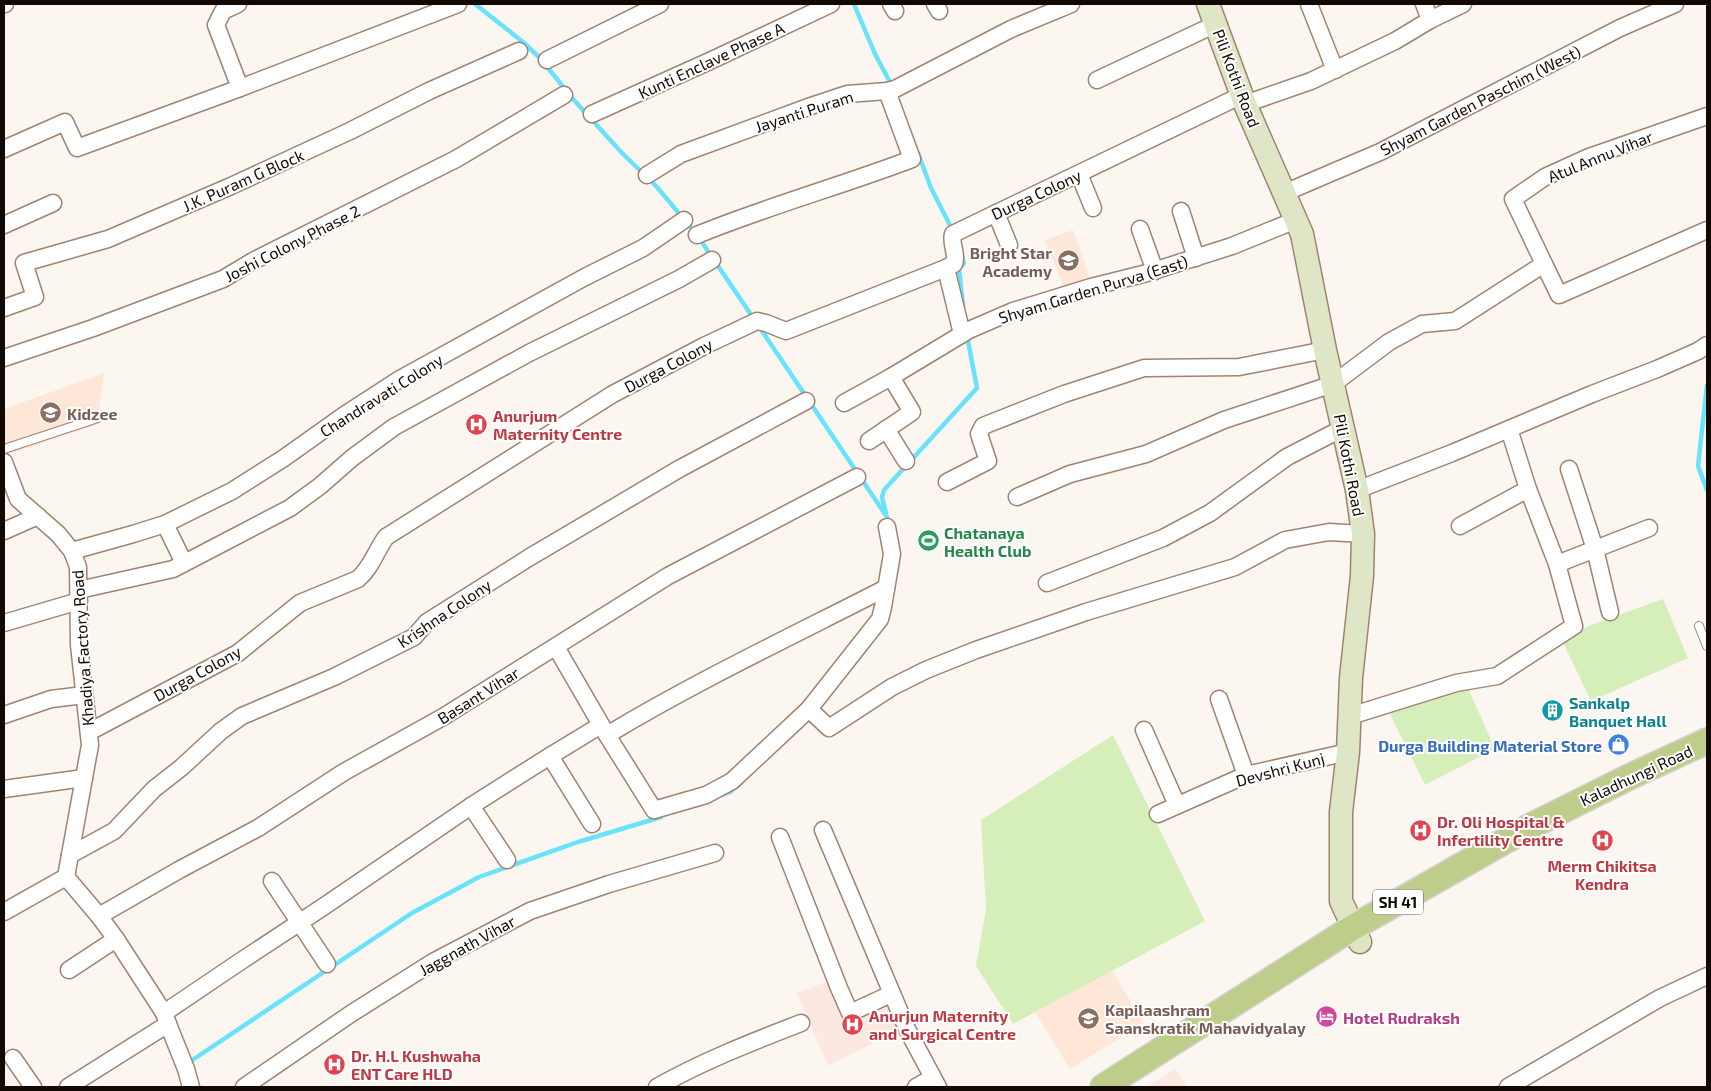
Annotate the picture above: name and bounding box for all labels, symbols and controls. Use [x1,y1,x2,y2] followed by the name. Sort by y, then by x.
[635,18,787,102] street label: Kunti Enclave Phase A
[1210,26,1264,130] street label: Pili Kothi Road
[1377,41,1583,159] street label: Shyam Garden Paschim (West)
[753,86,855,136] street label: Jayanti Puram
[1545,126,1656,186] street label: Atul Annu Vihar
[180,145,306,215] street label: J.K. Puram G Block
[988,165,1085,223] street label: Durga Colony
[221,201,363,285] street label: Joshi Colony Phase 2
[970,243,1052,281] place label: Bright Star Academy
[1056,249,1080,273] school or university icon: Bright Star Academy
[996,251,1190,327] street label: Shyam Garden Purva (East)
[621,334,716,396] street label: Durga Colony
[316,349,446,441] street label: Chandravati Colony
[39,401,63,425] school or university icon: Kidzee
[67,404,118,423] place label: Kidzee
[493,406,622,444] place label: Anurjum Maternity Centre
[465,412,489,436] hospital icon: Anurjum Maternity Centre
[1331,412,1369,518] street label: Pili Kothi Road
[944,523,1032,560] place label: Chatanaya Health Club
[916,529,940,553] sports icon: Chatanaya Health Club
[67,569,97,727] street label: Khadiya Factory Road
[394,574,495,651] street label: Krishna Colony
[150,641,245,705] street label: Durga Colony
[434,662,523,728] street label: Basant Vihar
[1569,693,1667,730] place label: Sankalp Banquet Hall
[1541,699,1565,723] building icon: Sankalp Banquet Hall
[1606,733,1630,757] shop icon: Durga Building Material Store
[1378,736,1602,755] place label: Durga Building Material Store
[1577,741,1695,809] street label: Kaladhungi Road
[1234,748,1327,791] street label: Devshri Kunj
[1437,812,1565,850] place label: Dr. Oli Hospital & Infertility Centre
[1409,818,1433,842] hospital icon: Dr. Oli Hospital & Infertility Centre
[1590,829,1614,853] hospital icon: Merm Chikitsa Kendra
[1547,856,1657,893] place label: Merm Chikitsa Kendra
[1373,890,1423,914] road number: SH 41
[416,910,519,979] street label: Jaggnath Vihar
[1105,1000,1306,1038] place label: Kapilaashram Saanskratik Mahavidyalay
[1315,1005,1339,1029] hotel icon: Hotel Rudraksh
[869,1006,1016,1043] place label: Anurjun Maternity and Surgical Centre
[1077,1006,1101,1030] school or university icon: Kapilaashram Saanskratik Mahavidyalay
[1343,1008,1460,1027] place label: Hotel Rudraksh
[841,1012,865,1036] hospital icon: Anurjun Maternity and Surgical Centre
[351,1046,481,1083] place label: Dr. H.L Kushwaha ENT Care HLD
[323,1052,347,1076] hospital icon: Dr. H.L Kushwaha ENT Care HLD

